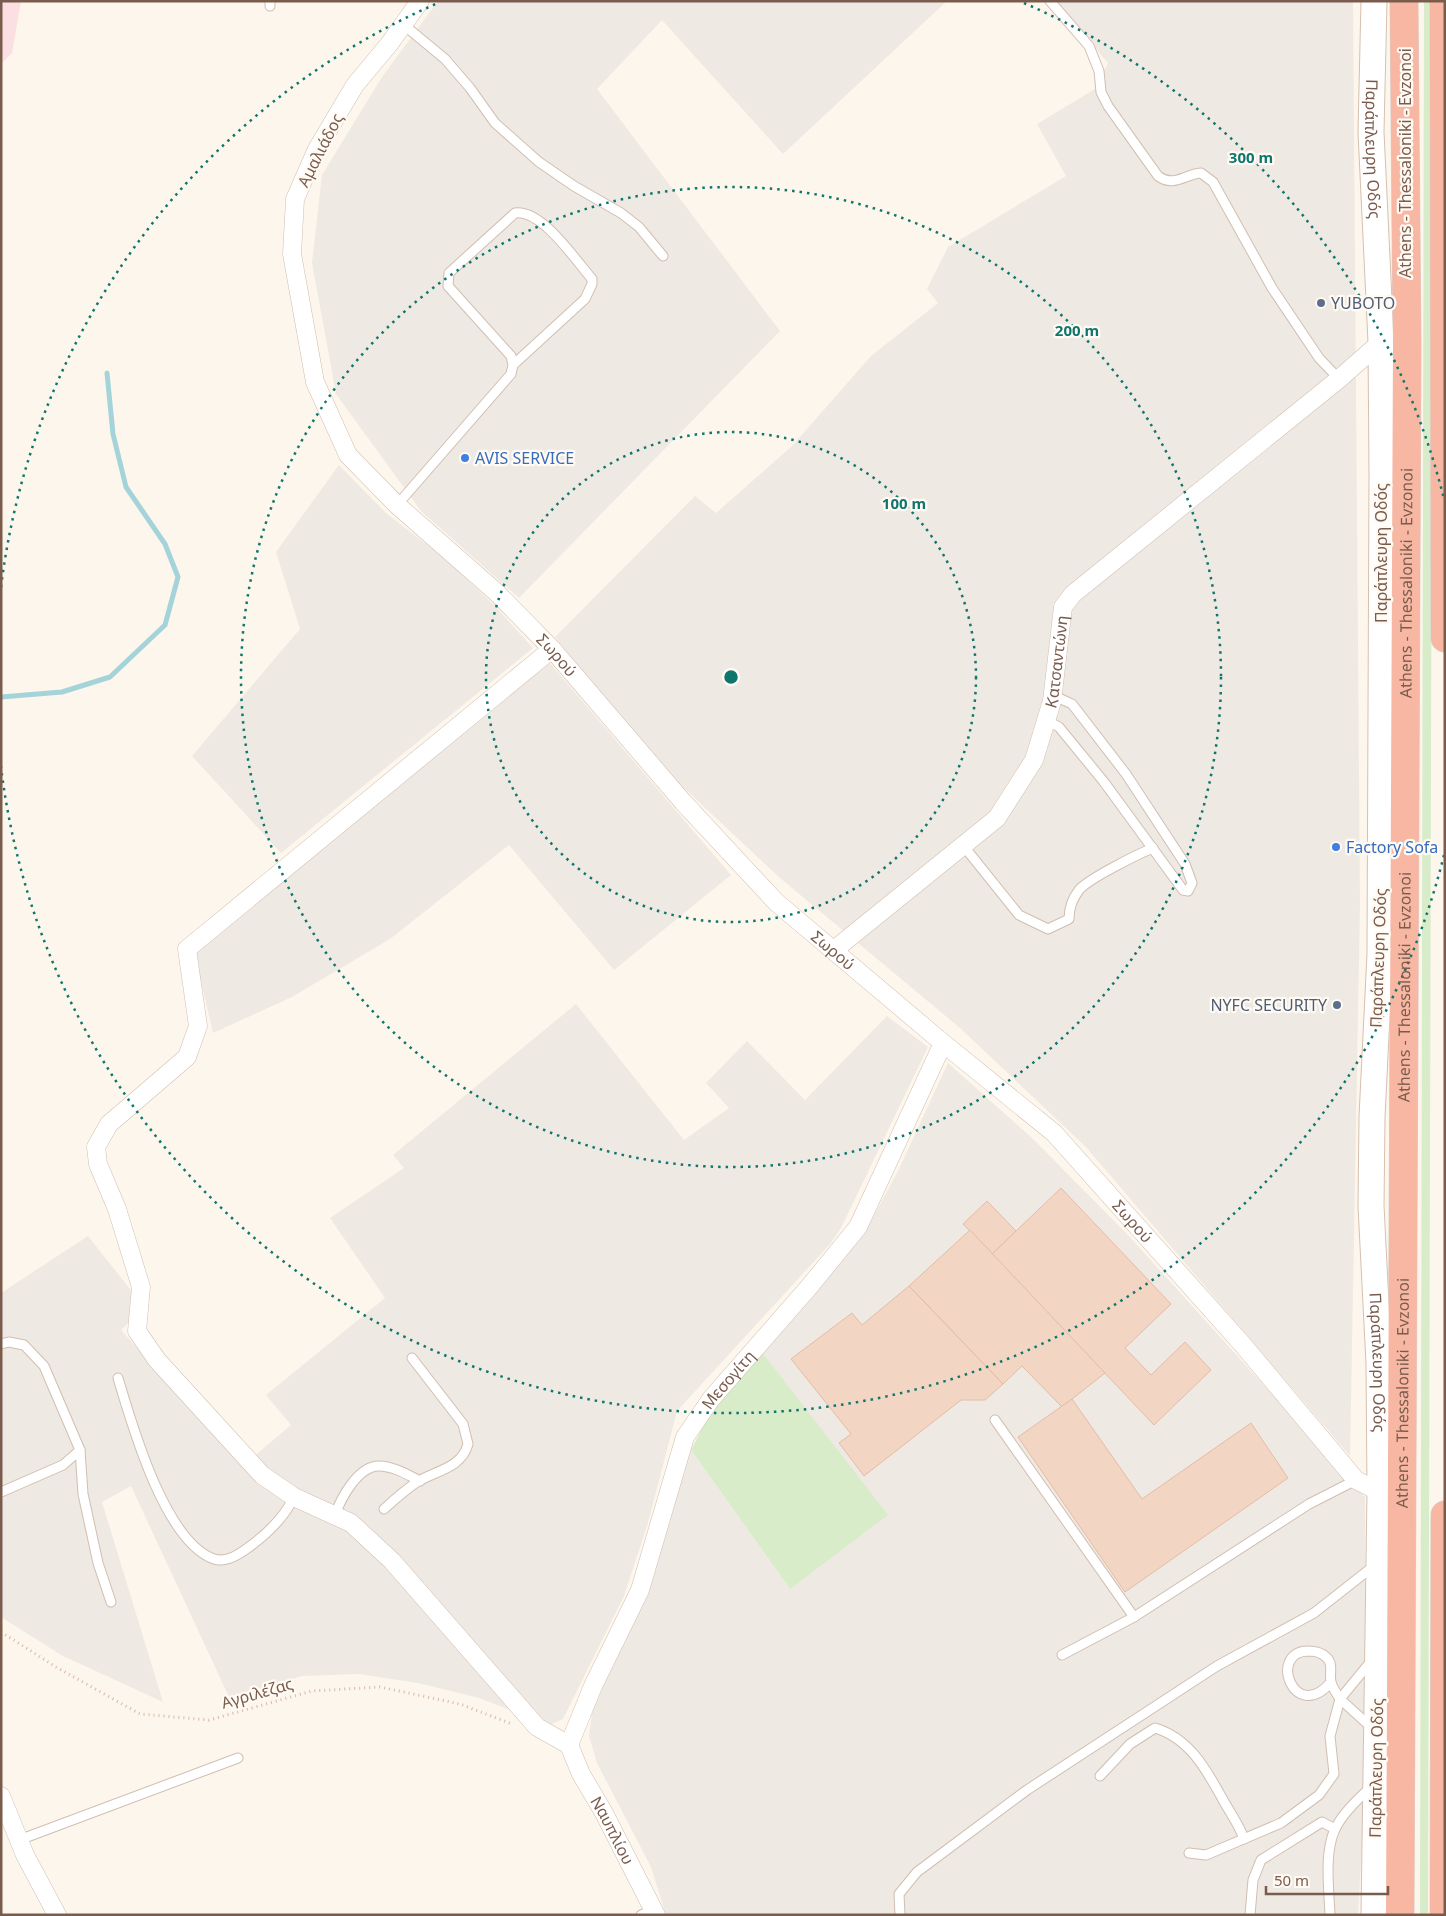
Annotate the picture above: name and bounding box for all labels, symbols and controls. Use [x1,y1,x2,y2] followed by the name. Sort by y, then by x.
[1394,48,1416,278] street label: Athens - Thessaloniki - Evzonoi
[1360,79,1386,220] street label: Παράπλευρη Οδός
[292,109,348,191] street label: Αμαλιάδος
[1229,147,1273,167] text: 300 m
[1331,292,1395,314] place label: YUBOTO
[1315,297,1327,309] marker: YUBOTO
[1055,320,1099,340] text: 200 m
[475,447,574,469] place label: AVIS SERVICE
[459,452,471,464] marker: AVIS SERVICE
[1394,468,1417,698] street label: Athens - Thessaloniki - Evzonoi
[1370,483,1392,623] street label: Παράπλευρη Οδός
[882,493,926,513] text: 100 m
[1040,614,1073,711] street label: Κατσαντώνη
[532,629,582,681] street label: Σωρού
[722,668,740,686] centre of rings
[1346,836,1438,858] place label: Factory Sofa
[1330,841,1342,853] marker: Factory Sofa
[1393,872,1416,1102] street label: Athens - Thessaloniki - Evzonoi
[1365,888,1391,1028] street label: Παράπλευρη Οδός
[807,925,860,975] street label: Σωρού
[1210,994,1328,1016] place label: NYFC SECURITY
[1331,999,1343,1011] marker: NYFC SECURITY
[1108,1195,1158,1248] street label: Σωρού
[1391,1278,1414,1508] street label: Athens - Thessaloniki - Evzonoi
[1364,1292,1391,1433] street label: Παράπλευρη Οδός
[696,1345,760,1413] street label: Μεσογίτη
[219,1672,296,1714] street label: Αγριλέζας
[1364,1698,1388,1838] street label: Παράπλευρη Οδός
[585,1792,639,1868] street label: Ναυπλίου
[1266,1864,1388,1896] scale bar
[1274,1870,1309,1890] text: 50 m

